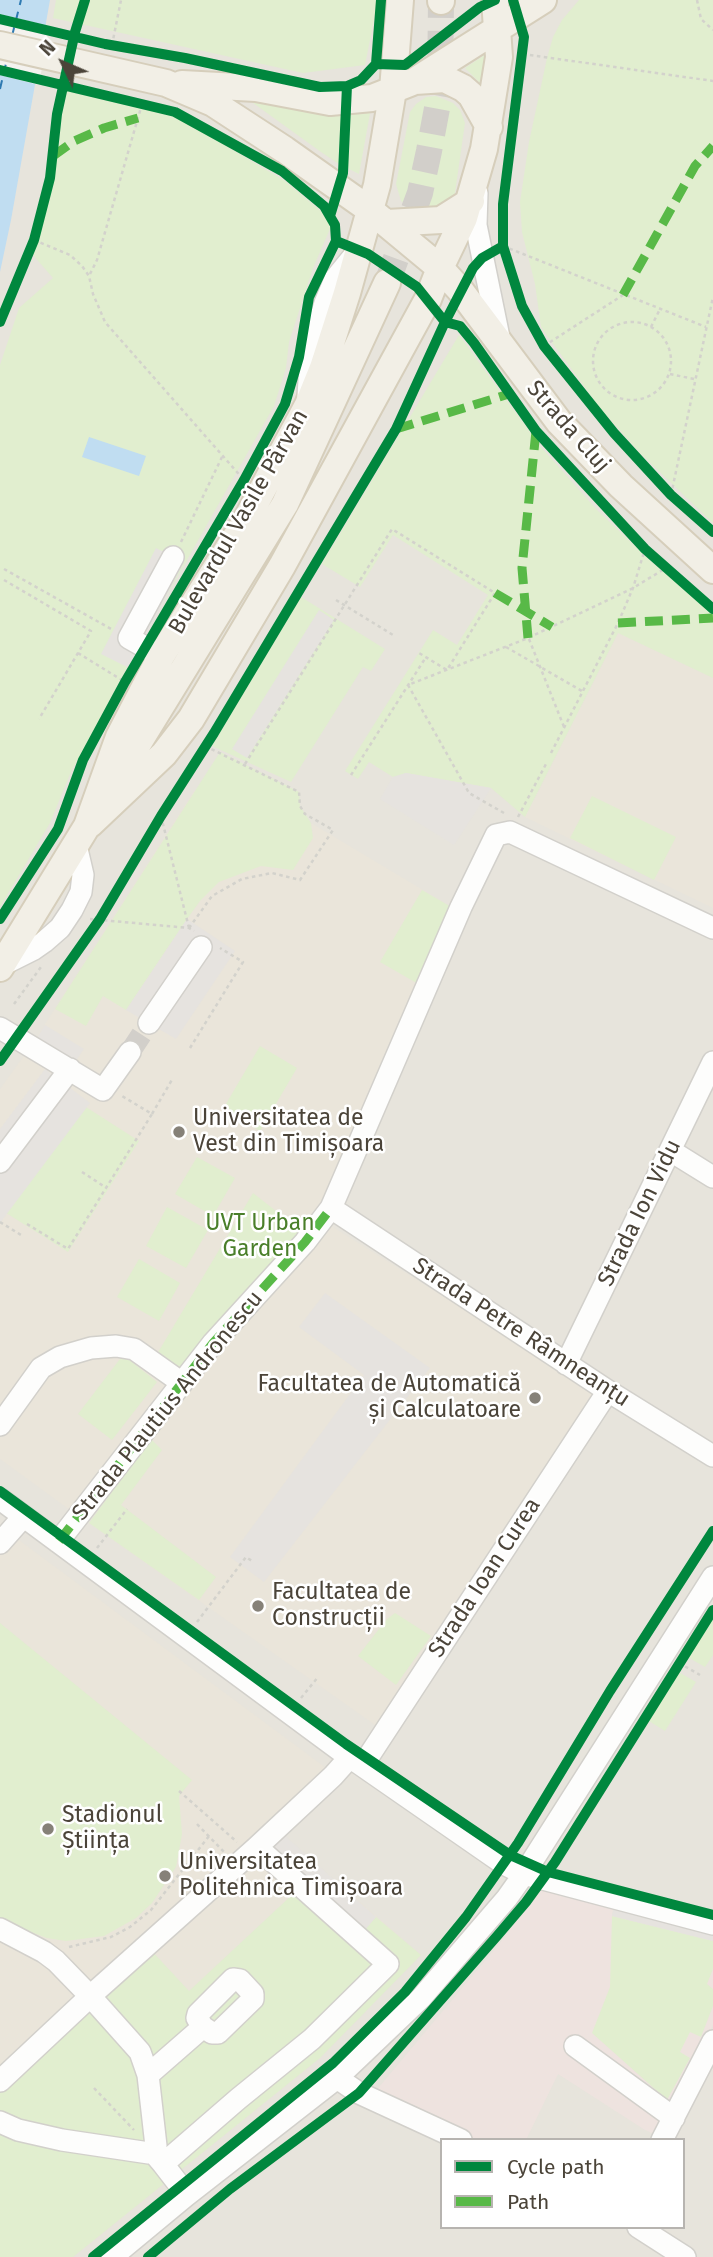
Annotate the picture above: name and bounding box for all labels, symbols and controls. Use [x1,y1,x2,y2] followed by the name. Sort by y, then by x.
[28,28,98,98] north arrow
[35,36,60,61] text: N
[521,375,615,479] street label: Strada Cluj
[163,405,315,639] street label: Bulevardul Vasile Pârvan
[193,1105,384,1159] place label: Universitatea de Vest din Timișoara
[171,1124,187,1140] marker: Universitatea de Vest din Timișoara
[593,1135,687,1291] street label: Strada Ion Vidu
[205,1210,315,1264] park label: UVT Urban Garden
[407,1252,635,1414] street label: Strada Petre Râmneanțu
[67,1286,269,1526] street label: Strada Plautius Andronescu
[258,1371,521,1425] place label: Facultatea de Automatică și Calculatoare
[527,1390,543,1406] marker: Facultatea de Automatică și Calculatoare
[423,1493,547,1663] street label: Strada Ioan Curea
[272,1579,411,1633] place label: Facultatea de Construcții
[250,1598,266,1614] marker: Facultatea de Construcții
[62,1802,162,1856] place label: Stadionul Știința
[40,1821,56,1837] marker: Stadionul Știința
[179,1849,403,1903] place label: Universitatea Politehnica Timișoara
[157,1868,173,1884] marker: Universitatea Politehnica Timișoara
[440,2138,685,2229] legend
[507,2154,605,2180] text: Cycle path
[507,2189,549,2215] text: Path

